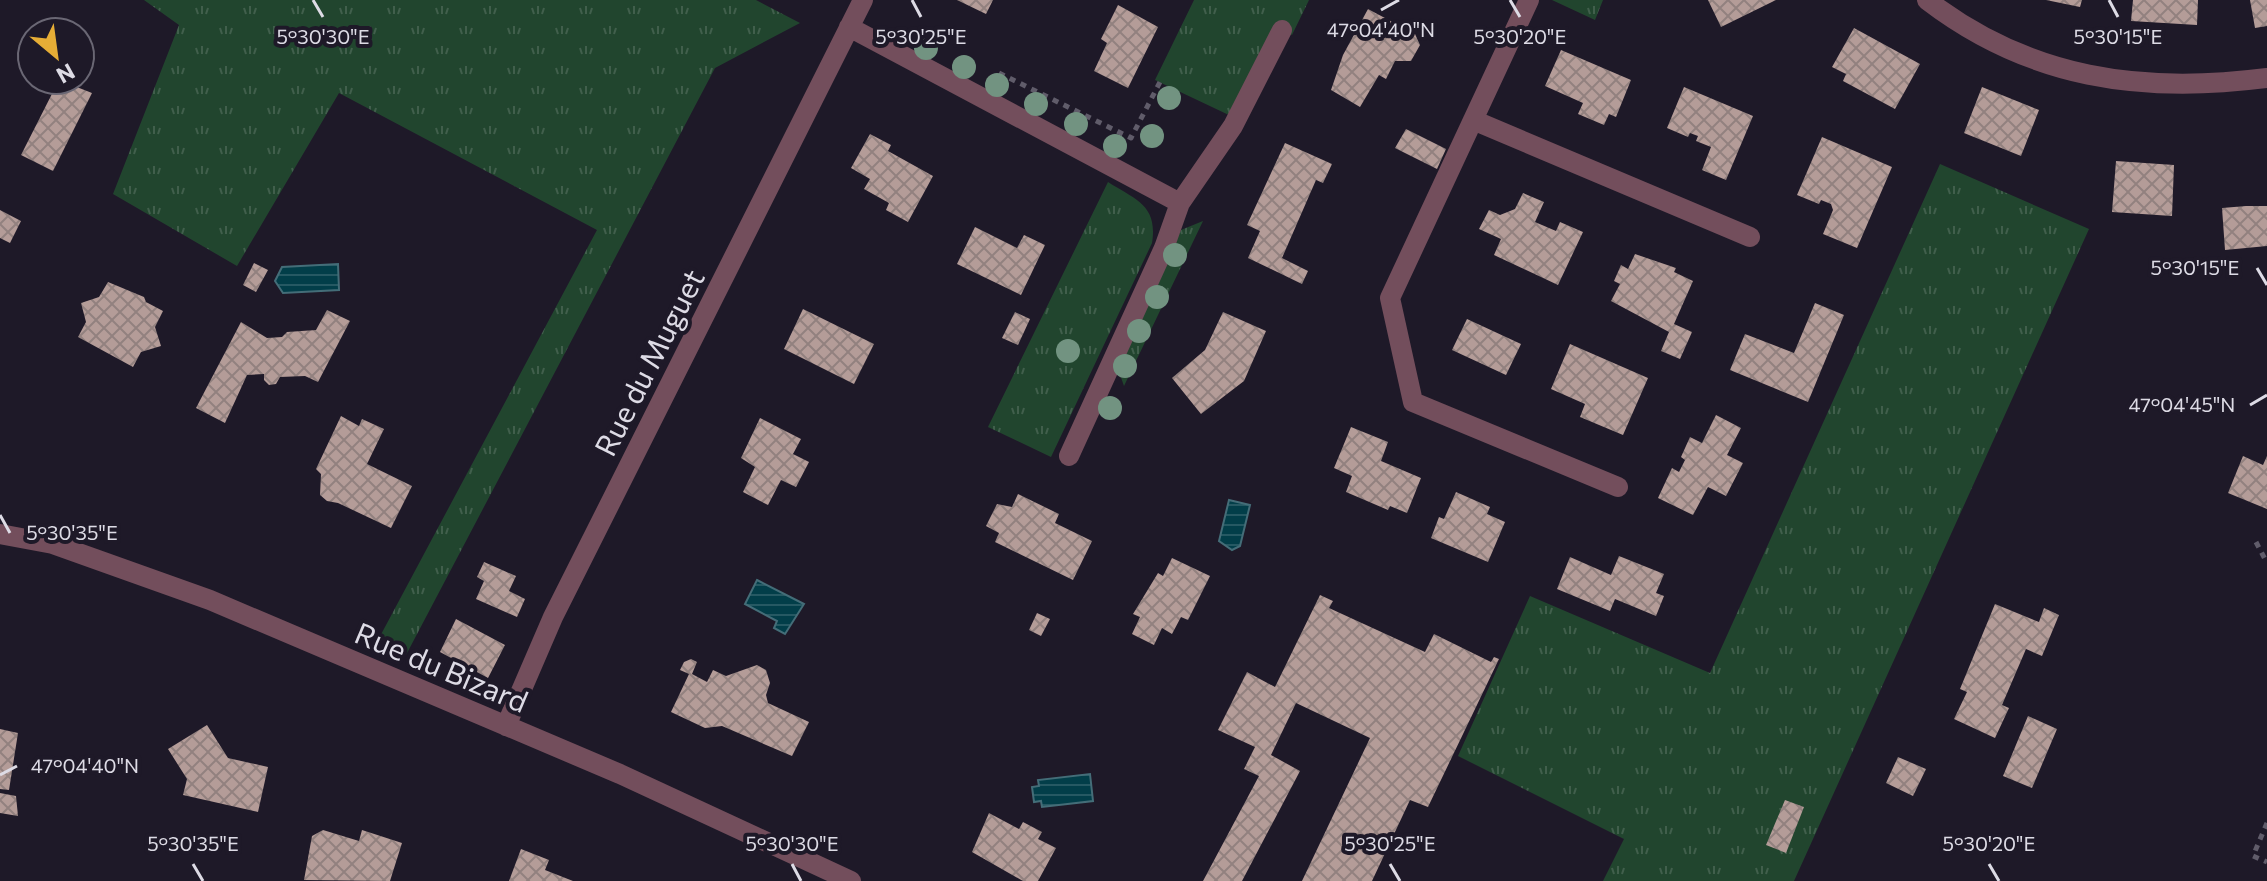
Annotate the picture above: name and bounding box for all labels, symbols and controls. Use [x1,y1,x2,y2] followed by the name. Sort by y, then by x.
[16,16,96,96] north arrow
[1327,17,1435,41] text: 47°04'40"N
[276,24,370,48] text: 5°30'30"E
[875,24,967,48] text: 5°30'25"E
[1474,24,1566,48] text: 5°30'20"E
[2074,24,2162,48] text: 5°30'15"E
[52,58,80,90] text: N
[2151,255,2239,279] text: 5°30'15"E
[585,263,711,461] street label: Rue du Muguet
[2129,392,2235,416] text: 47°04'45"N
[26,520,118,544] text: 5°30'35"E
[350,613,534,719] street label: Rue du Bizard
[31,753,139,777] text: 47°04'40"N
[147,831,239,855] text: 5°30'35"E
[745,831,839,855] text: 5°30'30"E
[1344,831,1436,855] text: 5°30'25"E
[1943,831,2035,855] text: 5°30'20"E

